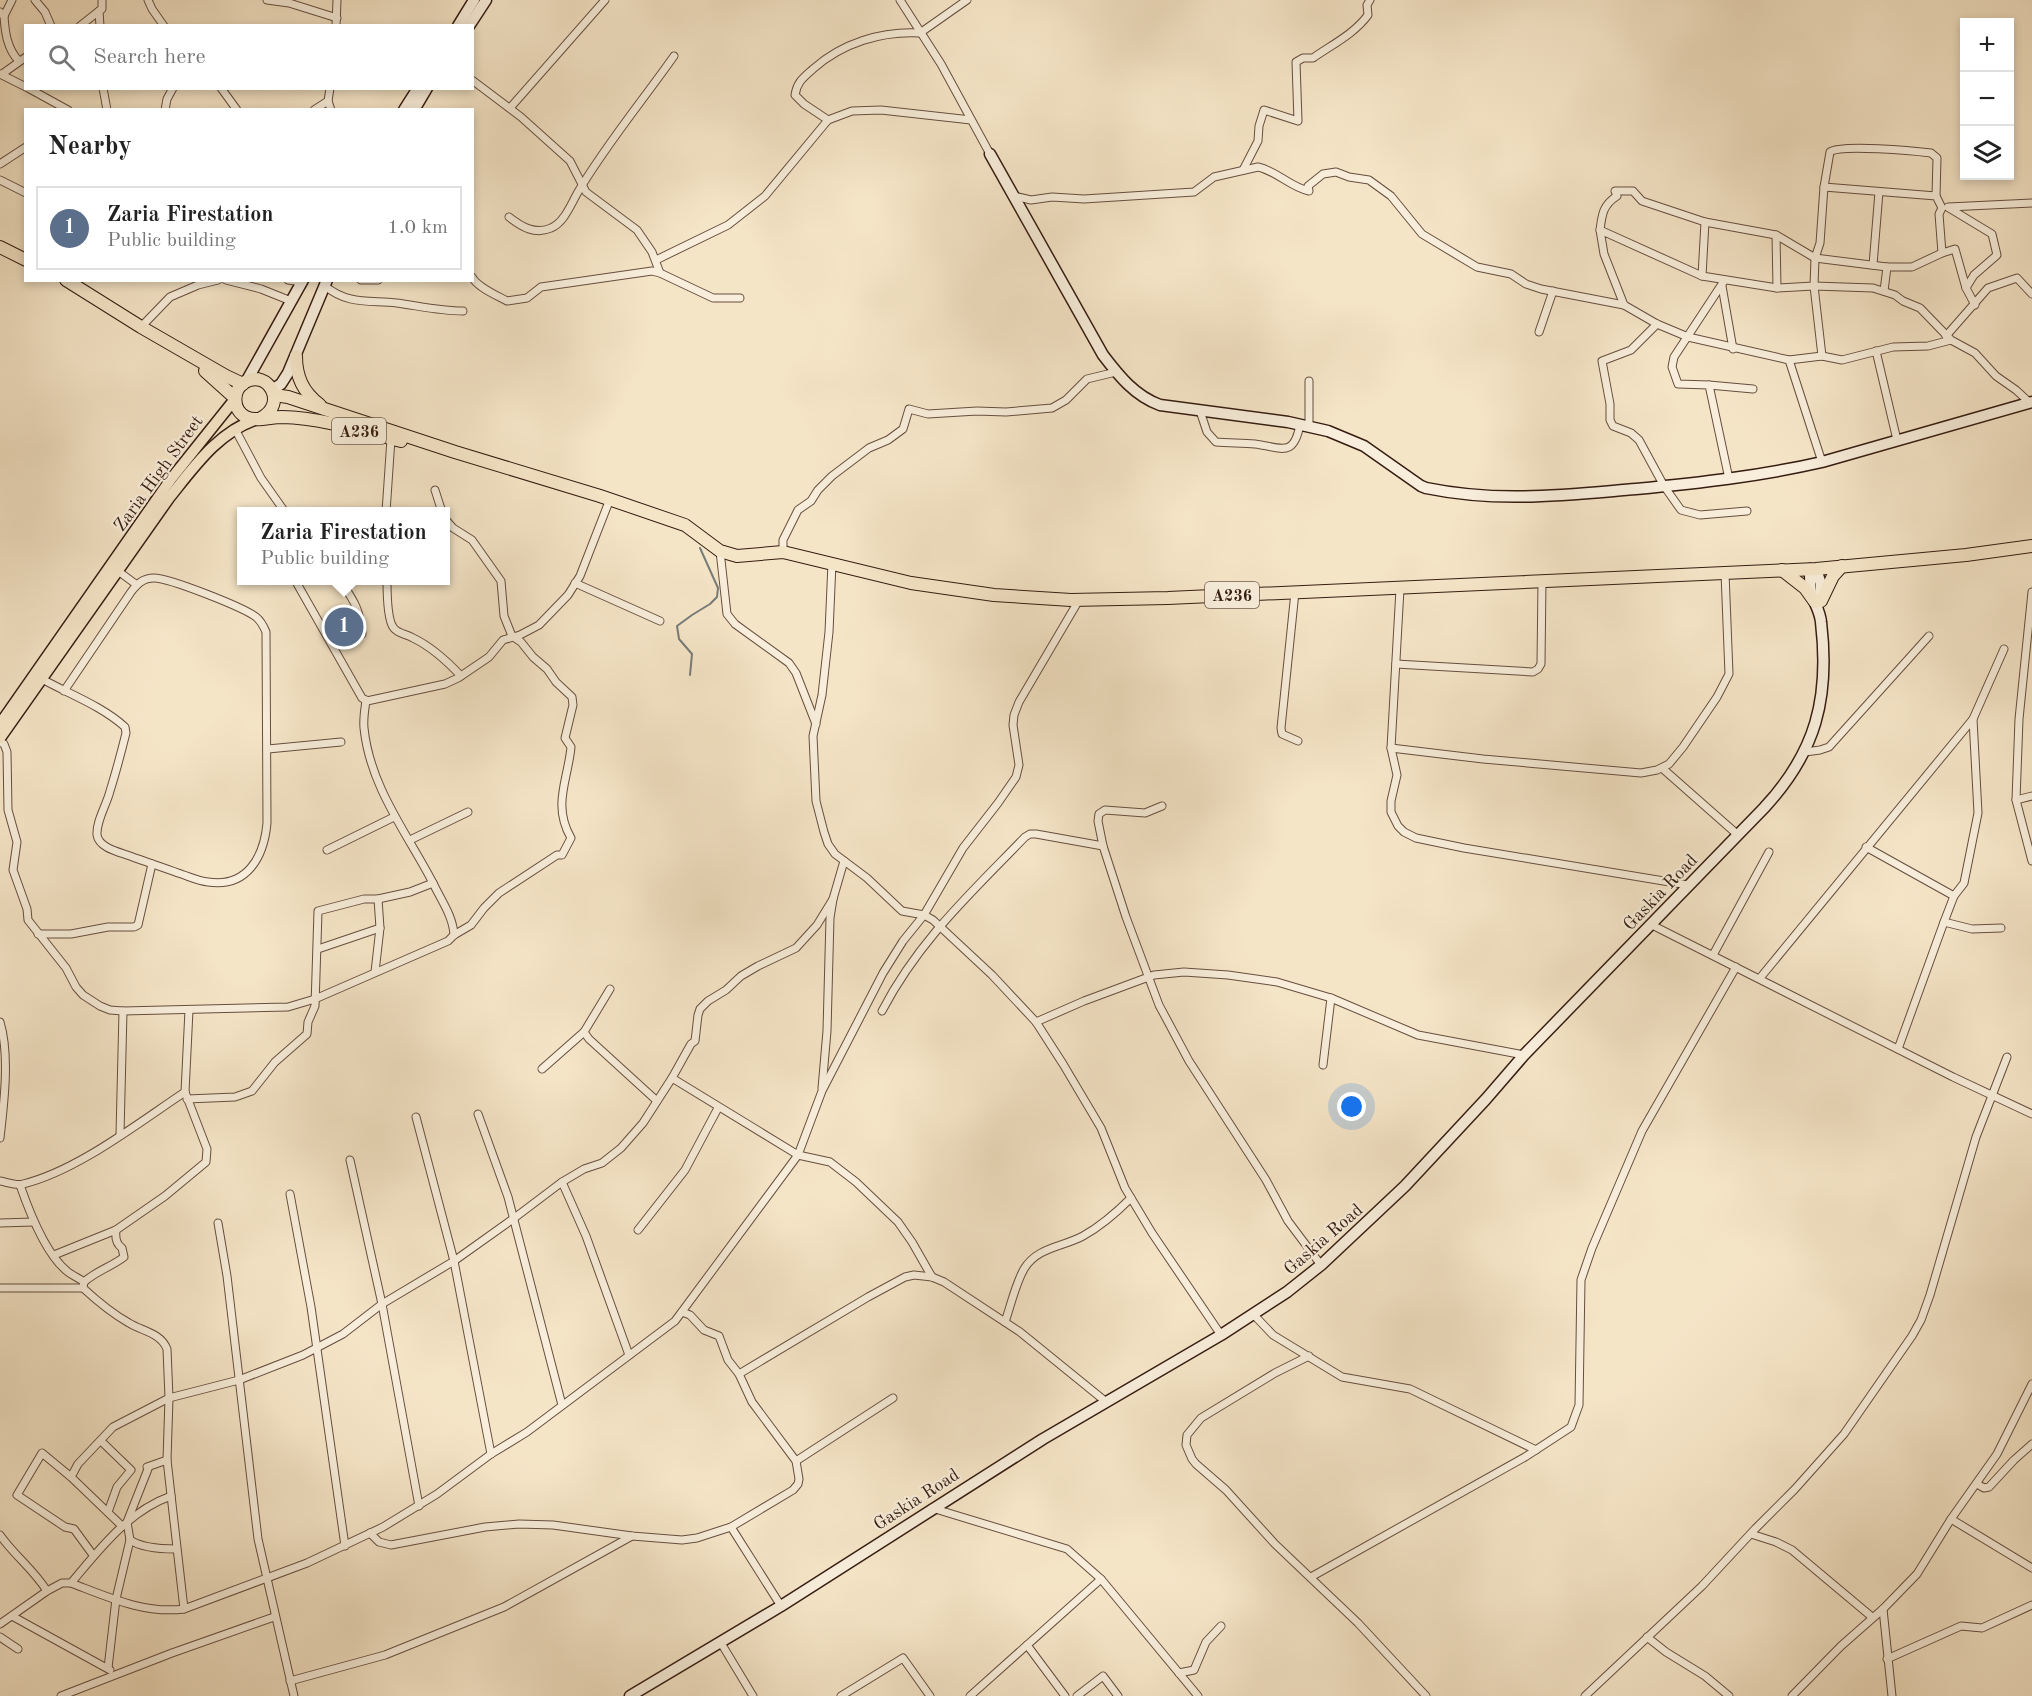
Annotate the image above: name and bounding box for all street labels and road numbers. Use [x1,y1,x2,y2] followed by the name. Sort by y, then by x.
[111,412,207,535] street label: Zaria High Street
[332,418,386,444] road number: A236
[1205,582,1259,608] road number: A236
[1620,851,1701,934] street label: Gaskia Road
[1281,1201,1367,1279] street label: Gaskia Road
[871,1466,963,1534] street label: Gaskia Road

